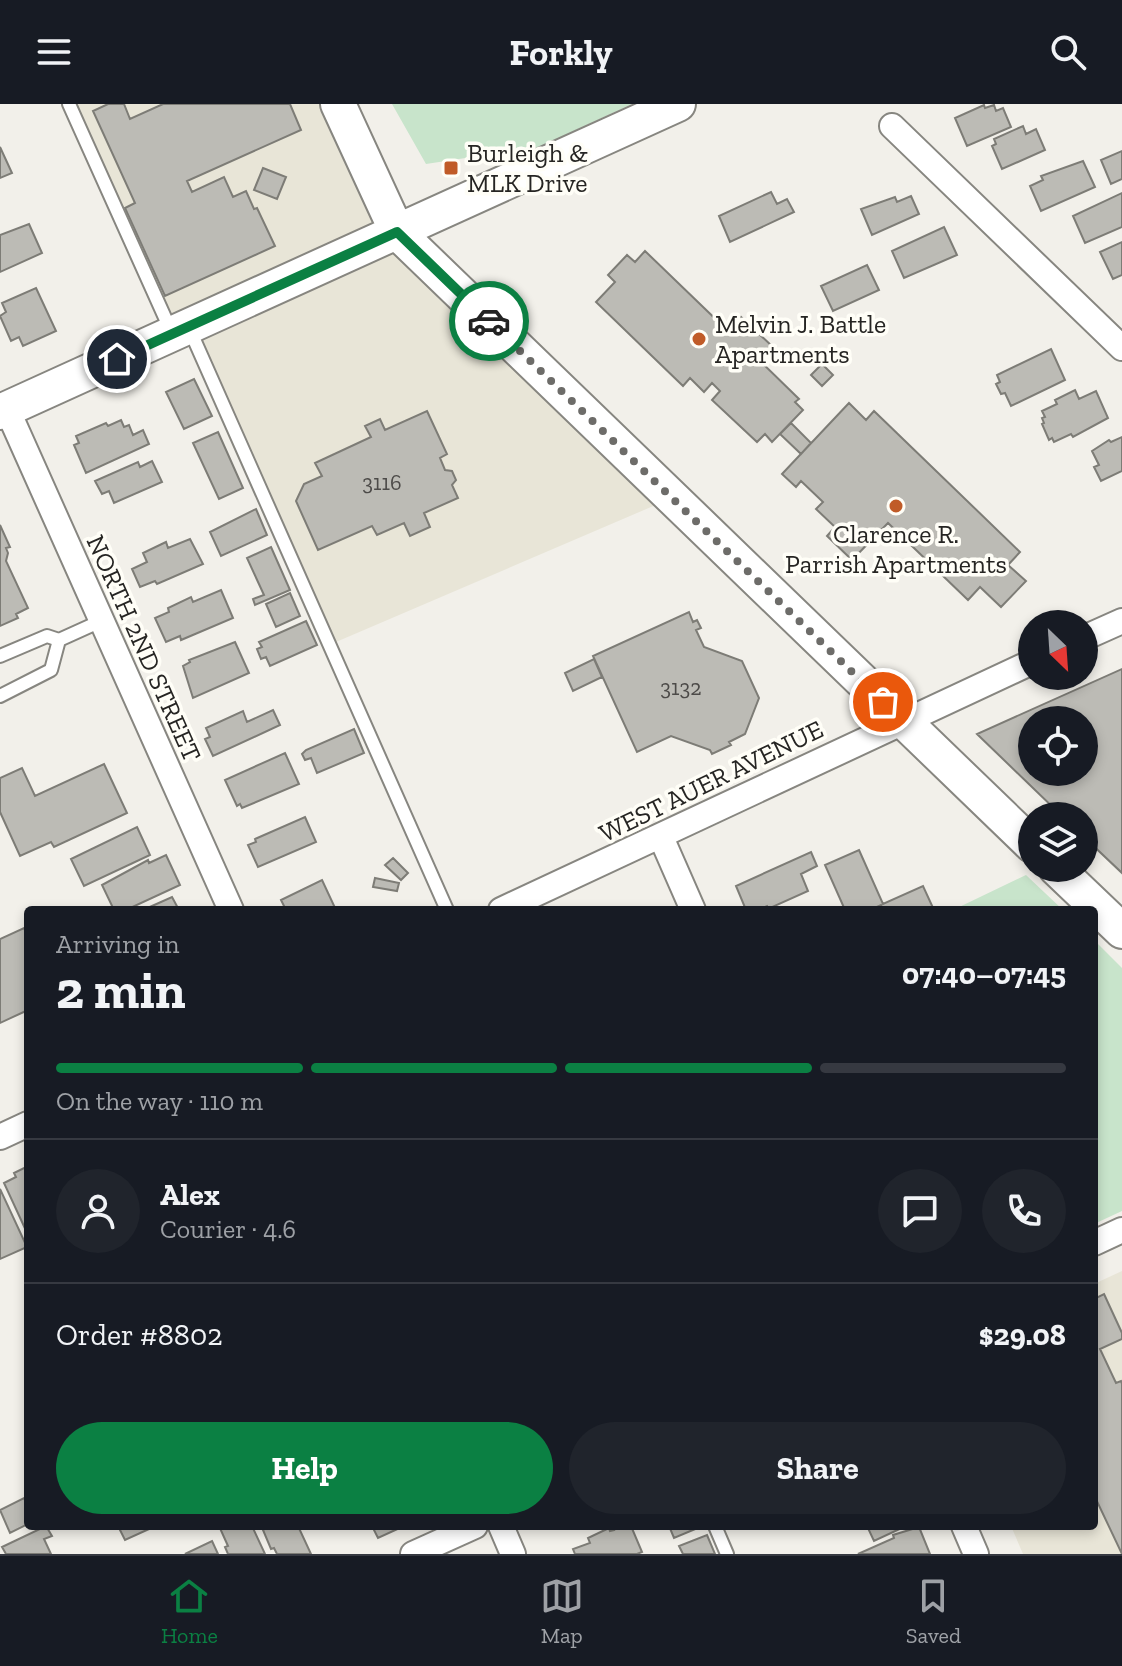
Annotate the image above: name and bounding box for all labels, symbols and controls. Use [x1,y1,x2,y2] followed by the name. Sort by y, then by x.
[32,30,76,74] icon: menu
[1046,30,1090,74] icon: search
[509,31,613,74] text: Forkly
[467,137,588,199] place label: Burleigh & MLK Drive
[442,159,460,177] marker: Burleigh & MLK Drive
[449,281,529,361] courier
[467,299,511,343] icon: car
[715,308,886,370] place label: Melvin J. Battle Apartments
[83,325,151,393] pin
[690,330,708,348] marker: Melvin J. Battle Apartments
[95,337,139,381] icon: home
[362,469,402,496] house number: 3116
[887,497,905,515] marker: Clarence R. Parrish Apartments
[785,518,1007,580] place label: Clarence R. Parrish Apartments
[80,530,208,766] street label: NORTH 2ND STREET
[1018,610,1098,690] north arrow
[1018,610,1098,882] map controls
[849,668,917,736] pin
[660,674,702,701] house number: 3132
[861,680,905,724] icon: bag
[1018,706,1098,786] button: locate
[594,713,828,849] street label: WEST AUER AVENUE
[1018,802,1098,882] button: layers
[56,928,179,960] text: Arriving in
[902,956,1066,992] text: 07:40–07:45
[56,959,186,1021] text: 2 min
[56,1085,263,1117] text: On the way · 110 m
[56,1169,140,1253] button: person
[878,1169,962,1253] button: chat
[982,1169,1066,1253] button: phone
[160,1177,220,1213] text: Alex
[160,1213,296,1245] text: Courier · 4.6
[56,1317,223,1353] text: Order #8802
[979,1317,1066,1353] text: $29.08
[56,1422,553,1514] button: Help
[569,1422,1066,1514] button: Share
[161,1574,218,1649] tab: Home
[540,1574,584,1649] tab: Map
[906,1574,961,1649] tab: Saved

